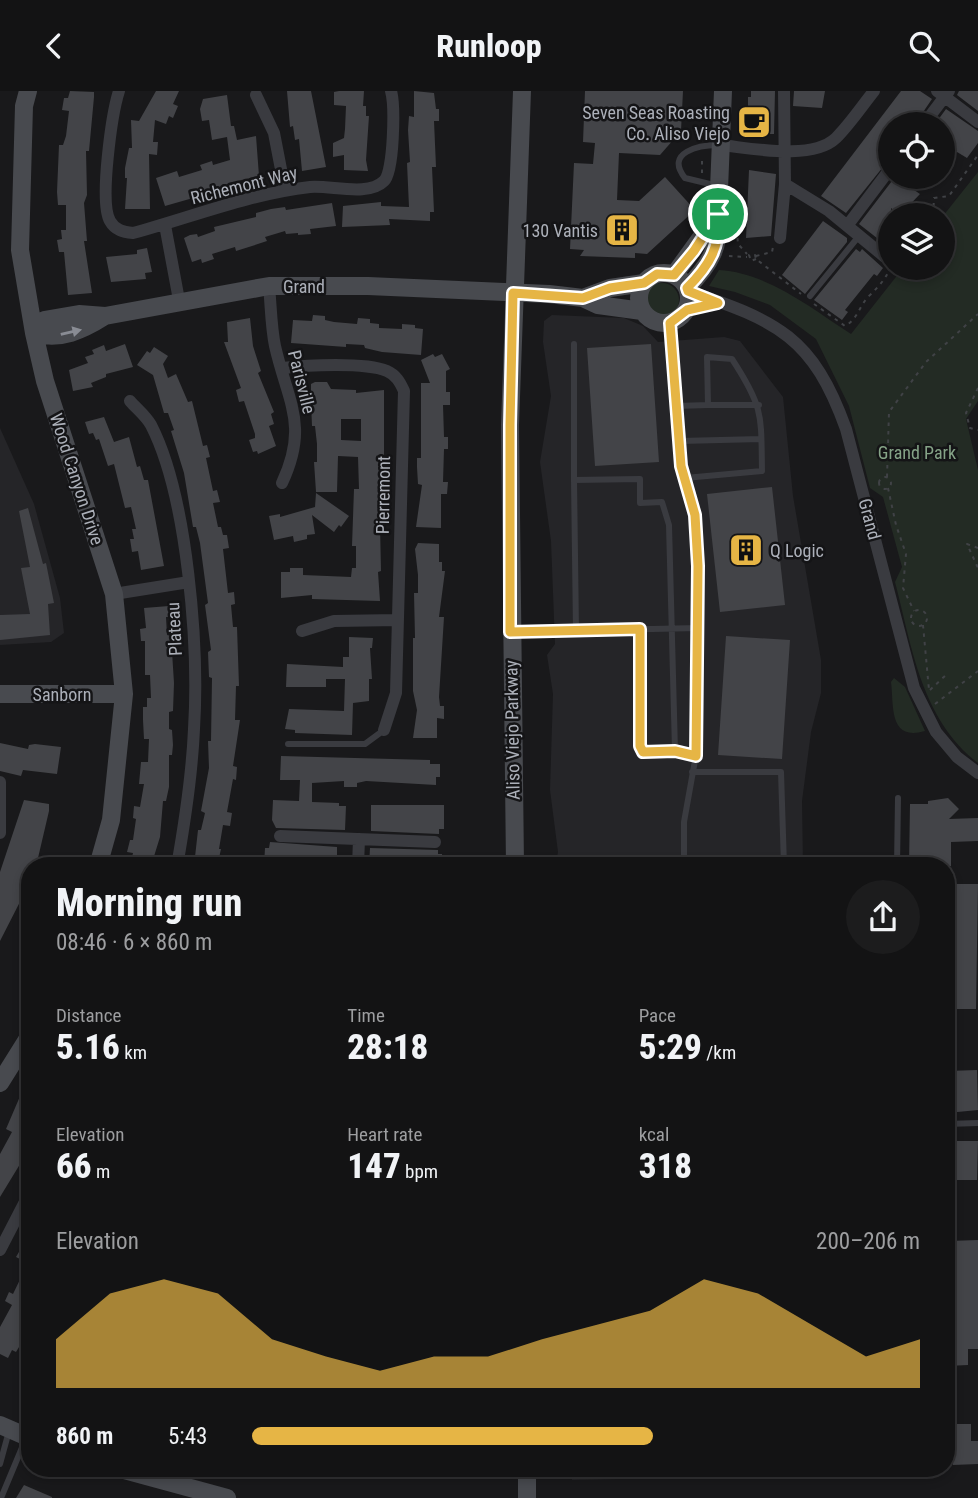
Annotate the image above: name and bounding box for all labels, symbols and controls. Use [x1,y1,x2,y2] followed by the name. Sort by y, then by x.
[35,27,73,65] icon: back
[436,27,542,65] text: Runloop
[905,27,943,65] icon: search
[582,102,730,144] place label: Seven Seas Roasting Co. Aliso Viejo
[735,103,773,141] cafe icon: Seven Seas Roasting Co. Aliso Viejo
[878,112,955,280] map controls
[878,112,955,189] button: locate
[188,161,300,208] street label: Richemont Way
[688,184,748,244] pin
[699,195,737,233] icon: arrive
[878,203,955,280] button: layers
[603,211,641,249] building icon: 130 Vantis
[523,220,598,241] place label: 130 Vantis
[283,276,325,297] street label: Grand
[60,327,82,338] one-way arrow
[284,348,320,416] street label: Parisville
[46,410,108,548] street label: Wood Canyon Drive
[878,442,956,463] park label: Grand Park
[372,456,394,534] street label: Pierremont
[854,496,886,542] street label: Grand
[727,531,765,569] building icon: Q Logic
[770,540,824,561] place label: Q Logic
[162,602,186,656] street label: Plateau
[500,660,524,800] street label: Aliso Viejo Parkway
[33,684,91,705] street label: Sanborn
[846,880,920,954] button: share
[56,881,242,925] text: Morning run
[56,929,212,956] text: 08:46 · 6 × 860 m
[56,1004,121,1027] text: Distance
[347,1004,385,1027] text: Time
[639,1004,676,1027] text: Pace
[56,1027,120,1068] text: 5.16
[347,1027,428,1068] text: 28:18
[639,1027,702,1068] text: 5:29
[120,1041,147,1064] text: km
[702,1041,736,1064] text: /km
[56,1123,124,1146] text: Elevation
[347,1123,422,1146] text: Heart rate
[639,1123,669,1146] text: kcal
[56,1146,92,1187] text: 66
[347,1146,401,1187] text: 147
[639,1146,692,1187] text: 318
[92,1160,110,1183] text: m
[401,1160,438,1183] text: bpm
[56,1228,139,1255] text: Elevation
[816,1228,920,1255] text: 200–206 m
[56,1423,113,1450] text: 860 m
[168,1423,207,1450] text: 5:43

